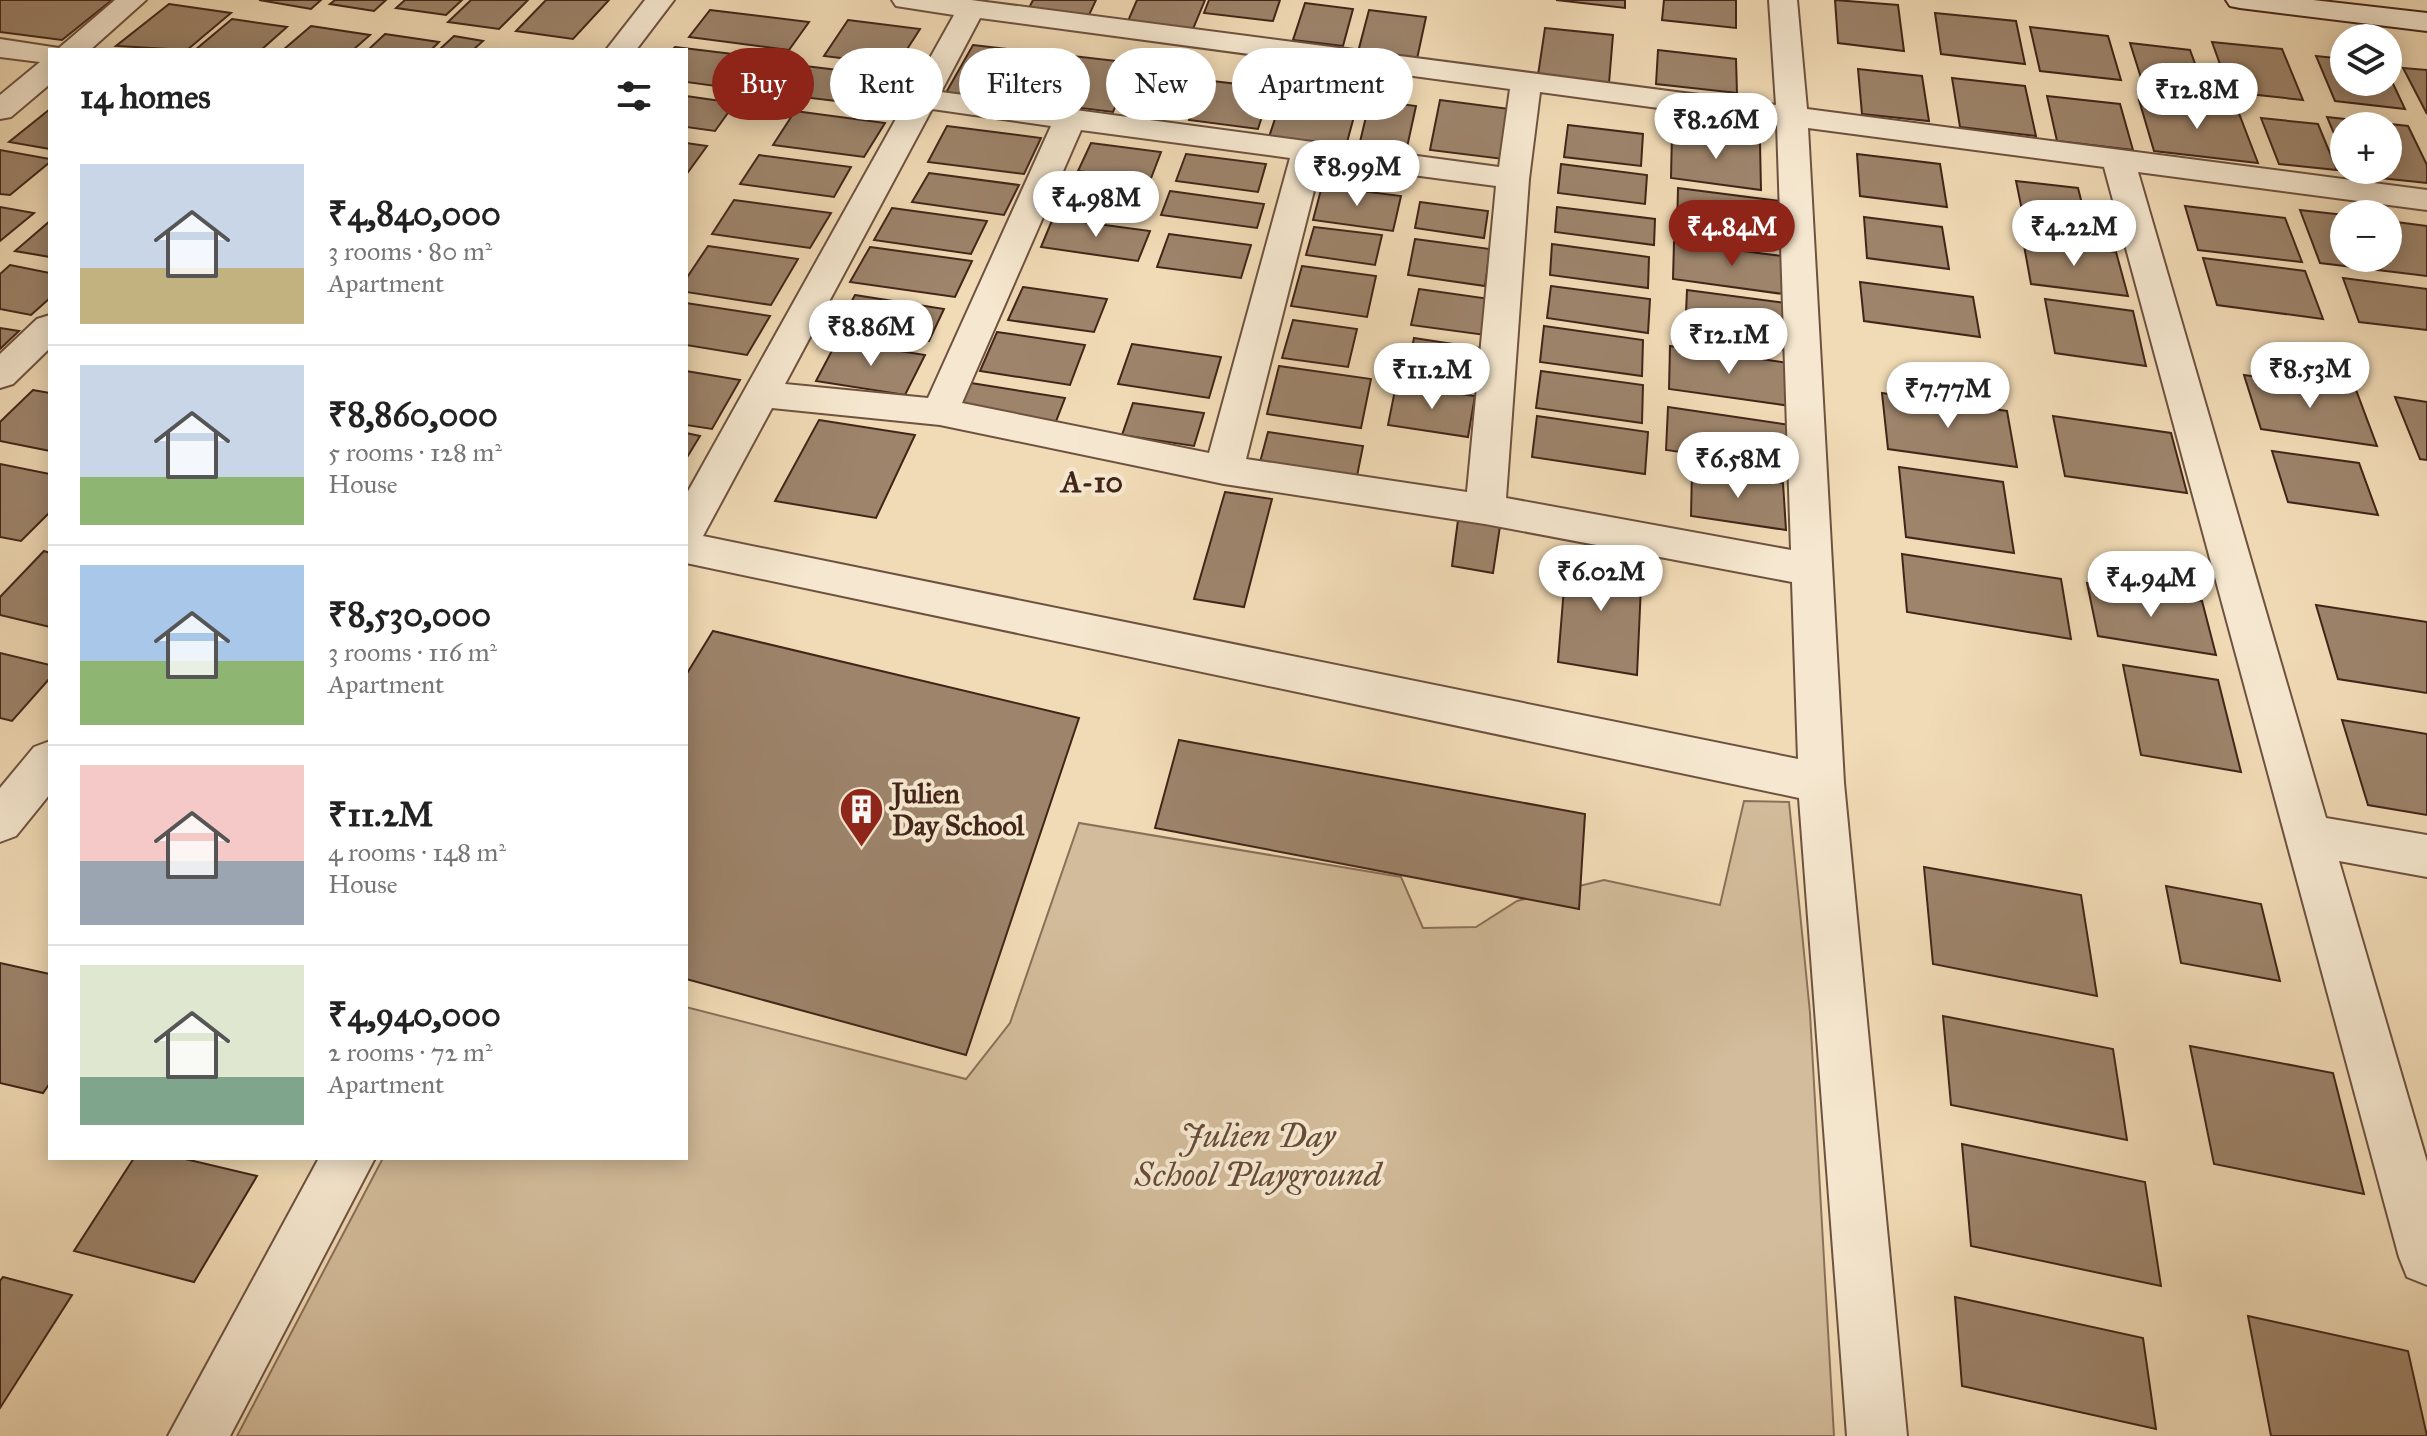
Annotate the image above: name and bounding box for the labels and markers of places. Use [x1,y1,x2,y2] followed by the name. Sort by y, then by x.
[2132,63,2262,131] pin: ₹12.8M
[1651,93,1781,161] pin: ₹8.26M
[1292,140,1422,208] pin: ₹8.99M
[1031,171,1161,239] pin: ₹4.98M
[1667,200,1797,268] pin: ₹4.84M
[2009,200,2139,268] pin: ₹4.22M
[806,300,936,368] pin: ₹8.86M
[1664,308,1794,376] pin: ₹12.1M
[2245,342,2375,410] pin: ₹8.53M
[1367,343,1497,411] pin: ₹11.2M
[1883,362,2013,430] pin: ₹7.77M
[1673,432,1803,500] pin: ₹6.58M
[1536,545,1666,613] pin: ₹6.02M
[2086,551,2216,619] pin: ₹4.94M
[888,776,1025,843] place label: Julien Day School
[837,785,885,848] building icon: Julien Day School

